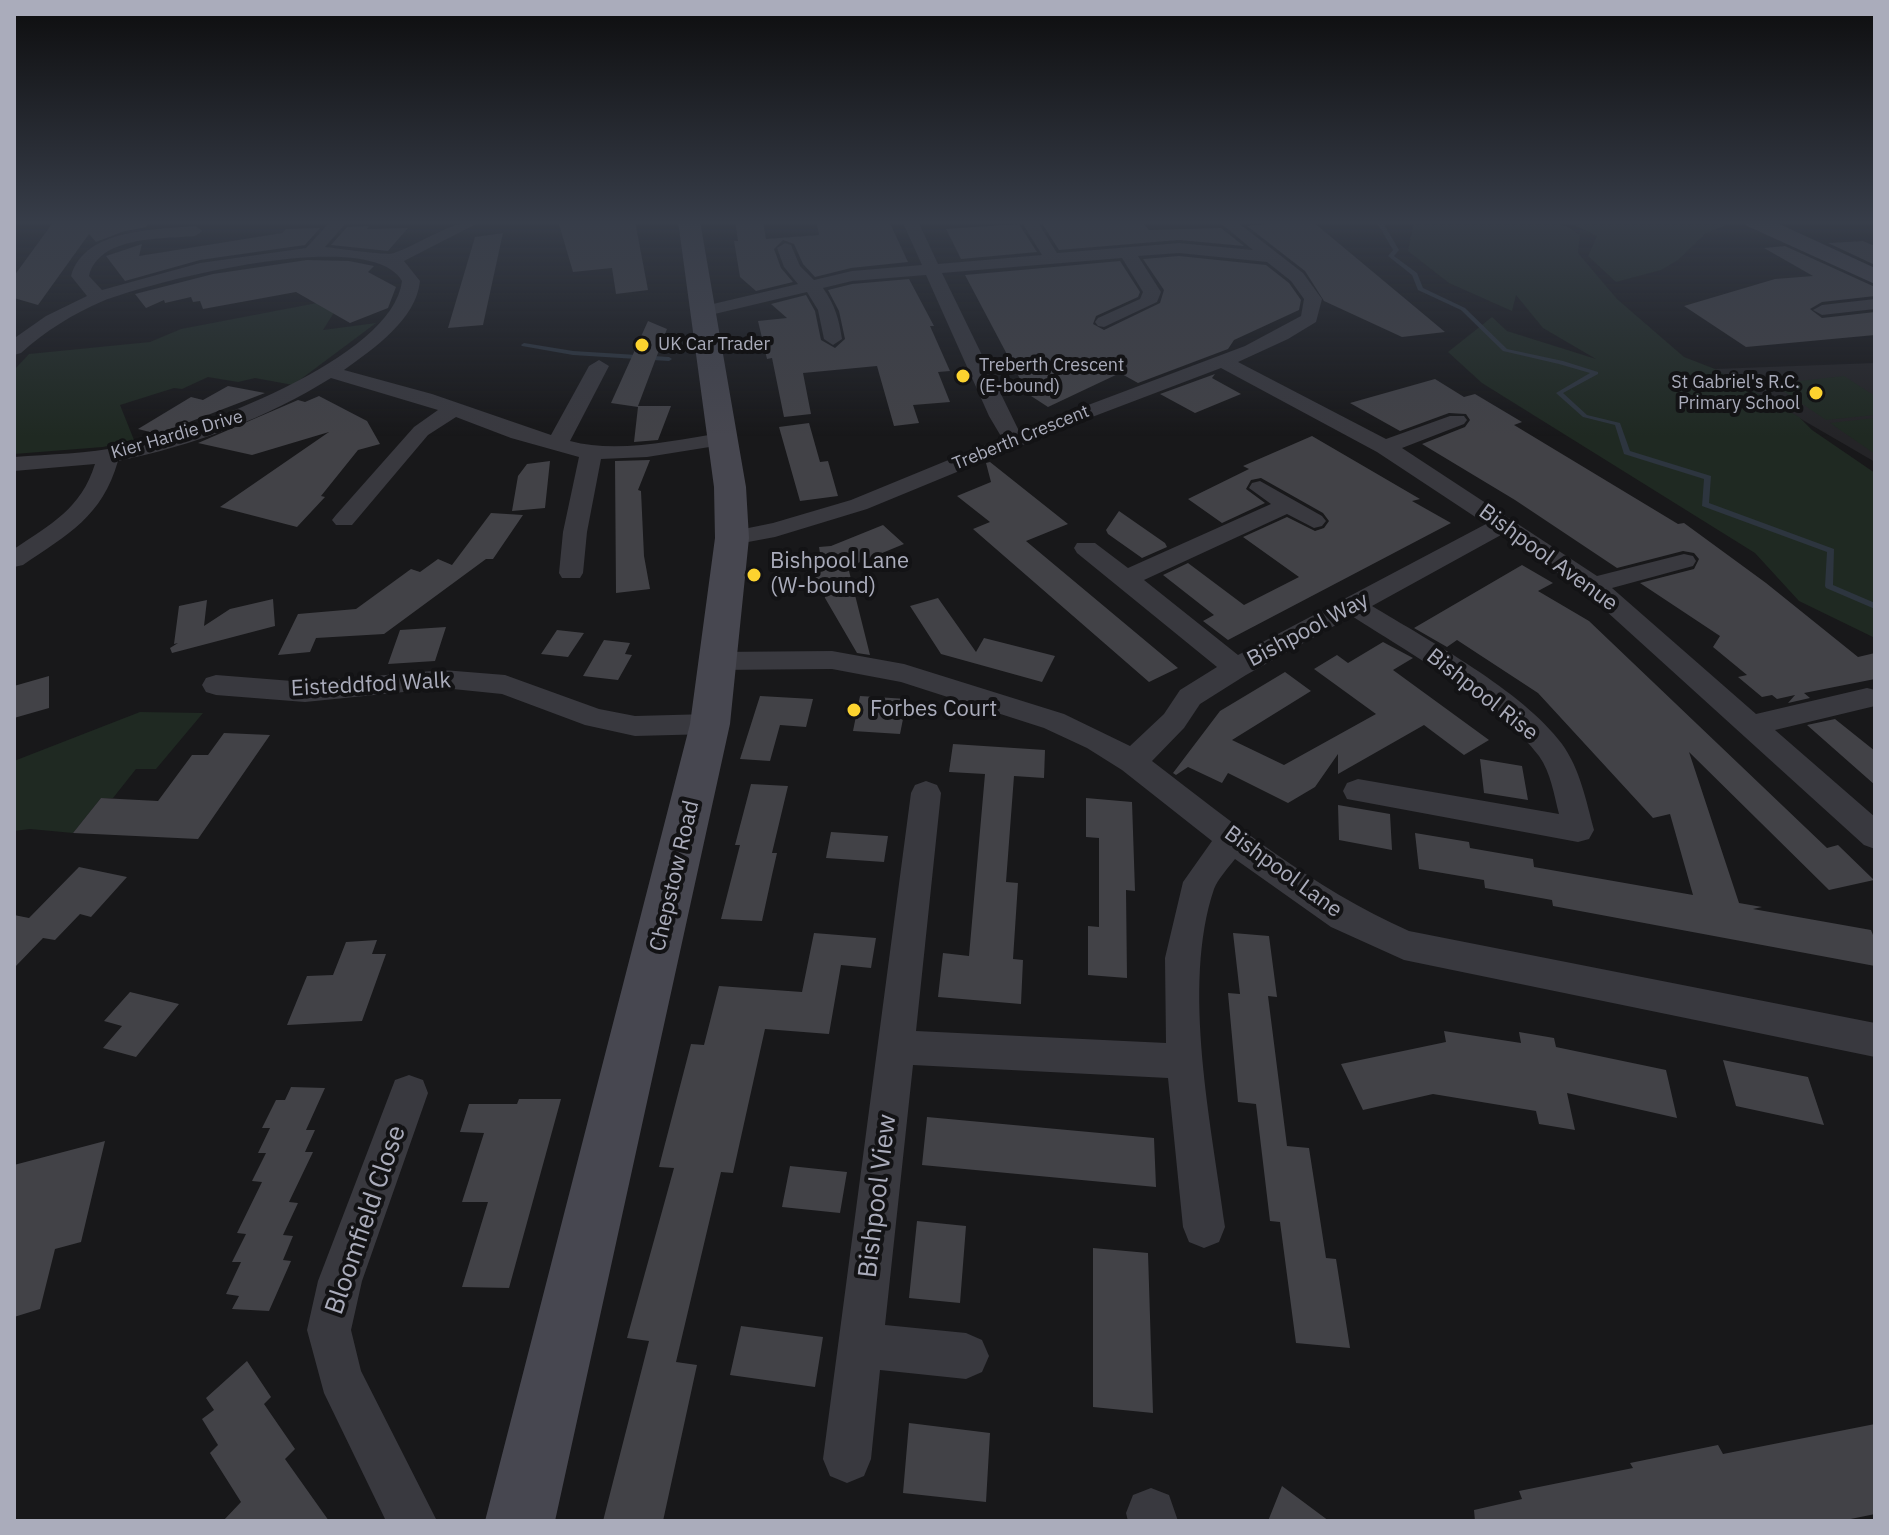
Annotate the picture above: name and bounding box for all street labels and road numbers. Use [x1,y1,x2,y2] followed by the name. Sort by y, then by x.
[950,401,1092,475] street label: Treberth Crescent
[108,406,246,464] street label: Kier Hardie Drive
[1473,499,1623,617] street label: Bishpool Avenue
[1243,587,1373,673] street label: Bishpool Way
[1421,643,1543,747] street label: Bishpool Rise
[290,668,452,702] street label: Eisteddfod Walk
[645,798,705,954] street label: Chepstow Road
[1219,820,1347,924] street label: Bishpool Lane
[852,1112,904,1280] street label: Bishpool View
[319,1121,413,1319] street label: Bloomfield Close

